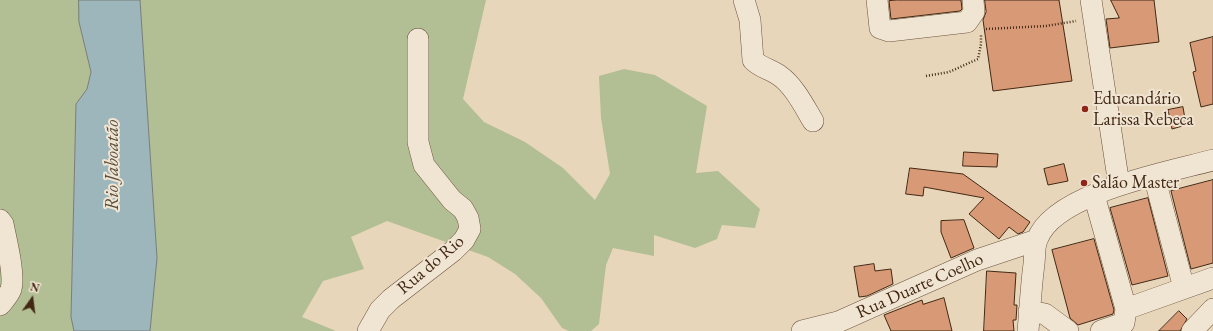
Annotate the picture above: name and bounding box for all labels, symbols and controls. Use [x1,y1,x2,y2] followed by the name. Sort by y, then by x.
[1093,88,1194,130] place label: Educandário Larissa Rebeca
[1080,104,1090,114] marker: Educandário Larissa Rebeca
[102,120,124,210] water label: Rio Jaboatão
[1092,172,1179,194] place label: Salão Master
[1079,178,1089,188] marker: Salão Master
[393,231,469,299] street label: Rua do Rio
[853,248,987,324] street label: Rua Duarte Coelho
[12,279,52,319] north arrow
[29,279,41,295] text: N

